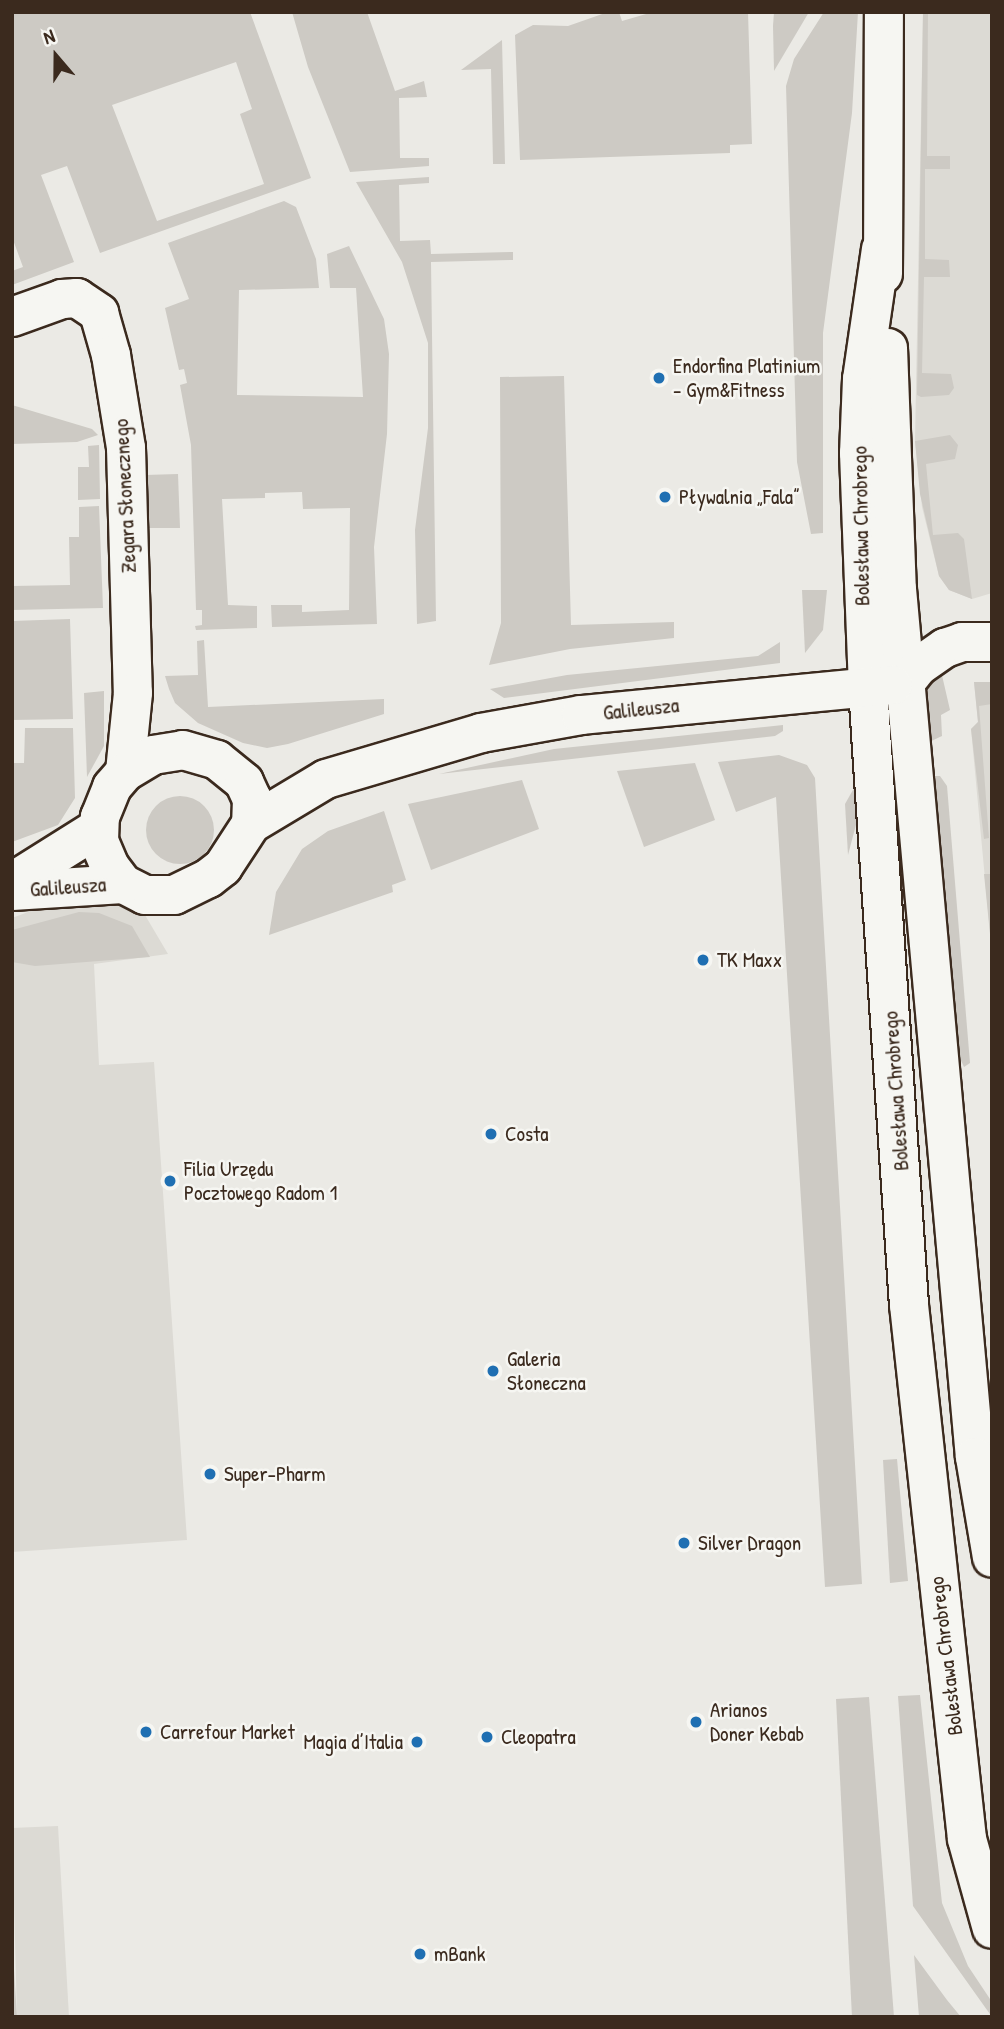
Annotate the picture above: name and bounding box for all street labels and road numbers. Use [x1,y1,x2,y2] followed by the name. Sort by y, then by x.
[108,418,142,574] street label: Zegara Słonecznego
[847,446,875,606] street label: Bolesława Chrobrego
[602,692,680,726] street label: Galileusza
[29,872,107,902] street label: Galileusza
[878,1010,914,1172] street label: Bolesława Chrobrego
[924,1575,968,1737] street label: Bolesława Chrobrego

